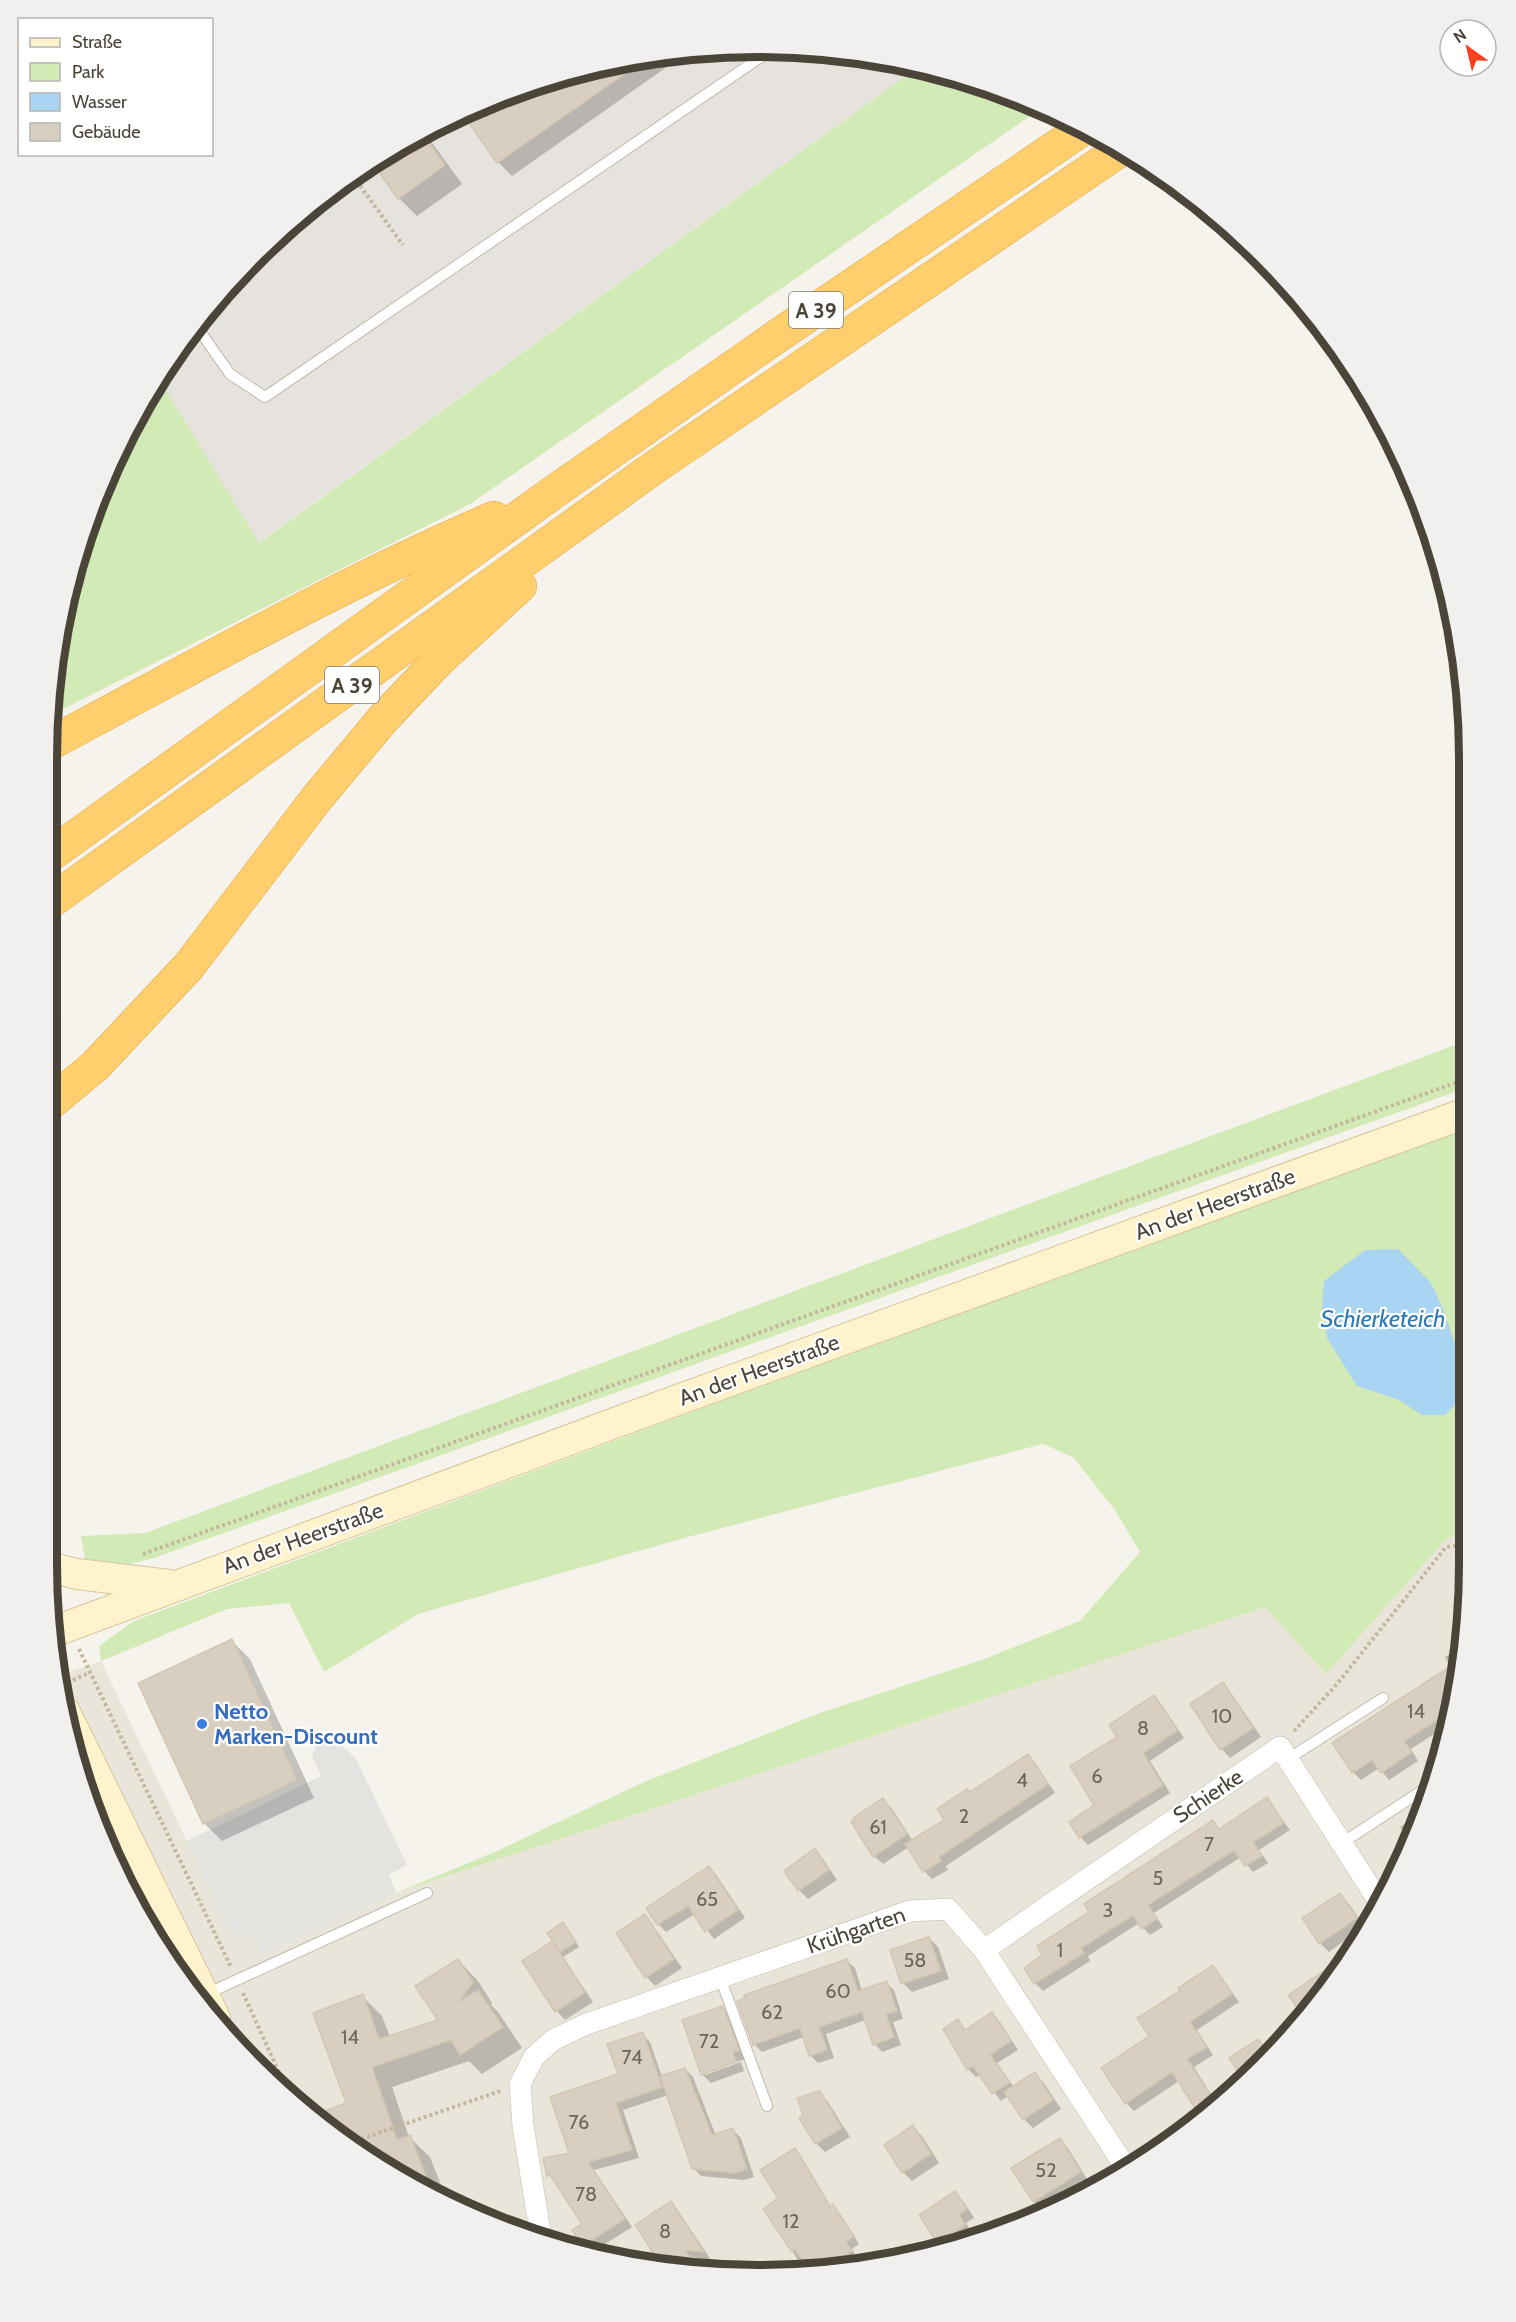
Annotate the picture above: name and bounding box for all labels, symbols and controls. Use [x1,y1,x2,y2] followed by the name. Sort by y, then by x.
[18,18,213,156] legend
[1438,18,1498,78] north arrow
[1450,25,1470,47] text: N
[72,31,122,53] text: Straße
[72,61,105,83] text: Park
[72,91,127,113] text: Wasser
[72,121,141,143] text: Gebäude
[789,292,843,328] road number: A 39
[325,667,379,703] road number: A 39
[1131,1162,1299,1246] street label: An der Heerstraße
[1320,1304,1446,1333] water label: Schierketeich
[675,1328,843,1412] street label: An der Heerstraße
[219,1496,387,1580] street label: An der Heerstraße
[214,1698,378,1750] place label: Netto Marken-Discount
[1407,1699,1425,1723] house number: 14
[1212,1704,1232,1728] house number: 10
[1137,1716,1149,1740] house number: 8
[195,1717,209,1731] marker: Netto Marken-Discount
[1168,1763,1248,1829] street label: Schierke
[1091,1764,1103,1788] house number: 6
[1016,1768,1028,1792] house number: 4
[959,1804,969,1828] house number: 2
[869,1815,887,1839] house number: 61
[1204,1832,1214,1856] house number: 7
[1153,1866,1163,1890] house number: 5
[696,1887,718,1911] house number: 65
[1103,1898,1113,1922] house number: 3
[803,1901,909,1959] street label: Krühgarten
[1057,1938,1063,1962] house number: 1
[904,1948,926,1972] house number: 58
[825,1979,851,2003] house number: 60
[761,2000,783,2024] house number: 62
[341,2025,359,2049] house number: 14
[699,2029,719,2053] house number: 72
[622,2045,643,2069] house number: 74
[569,2110,589,2134] house number: 76
[1035,2158,1057,2182] house number: 52
[575,2182,597,2206] house number: 78
[783,2209,800,2233] house number: 12
[659,2219,671,2243] house number: 8

